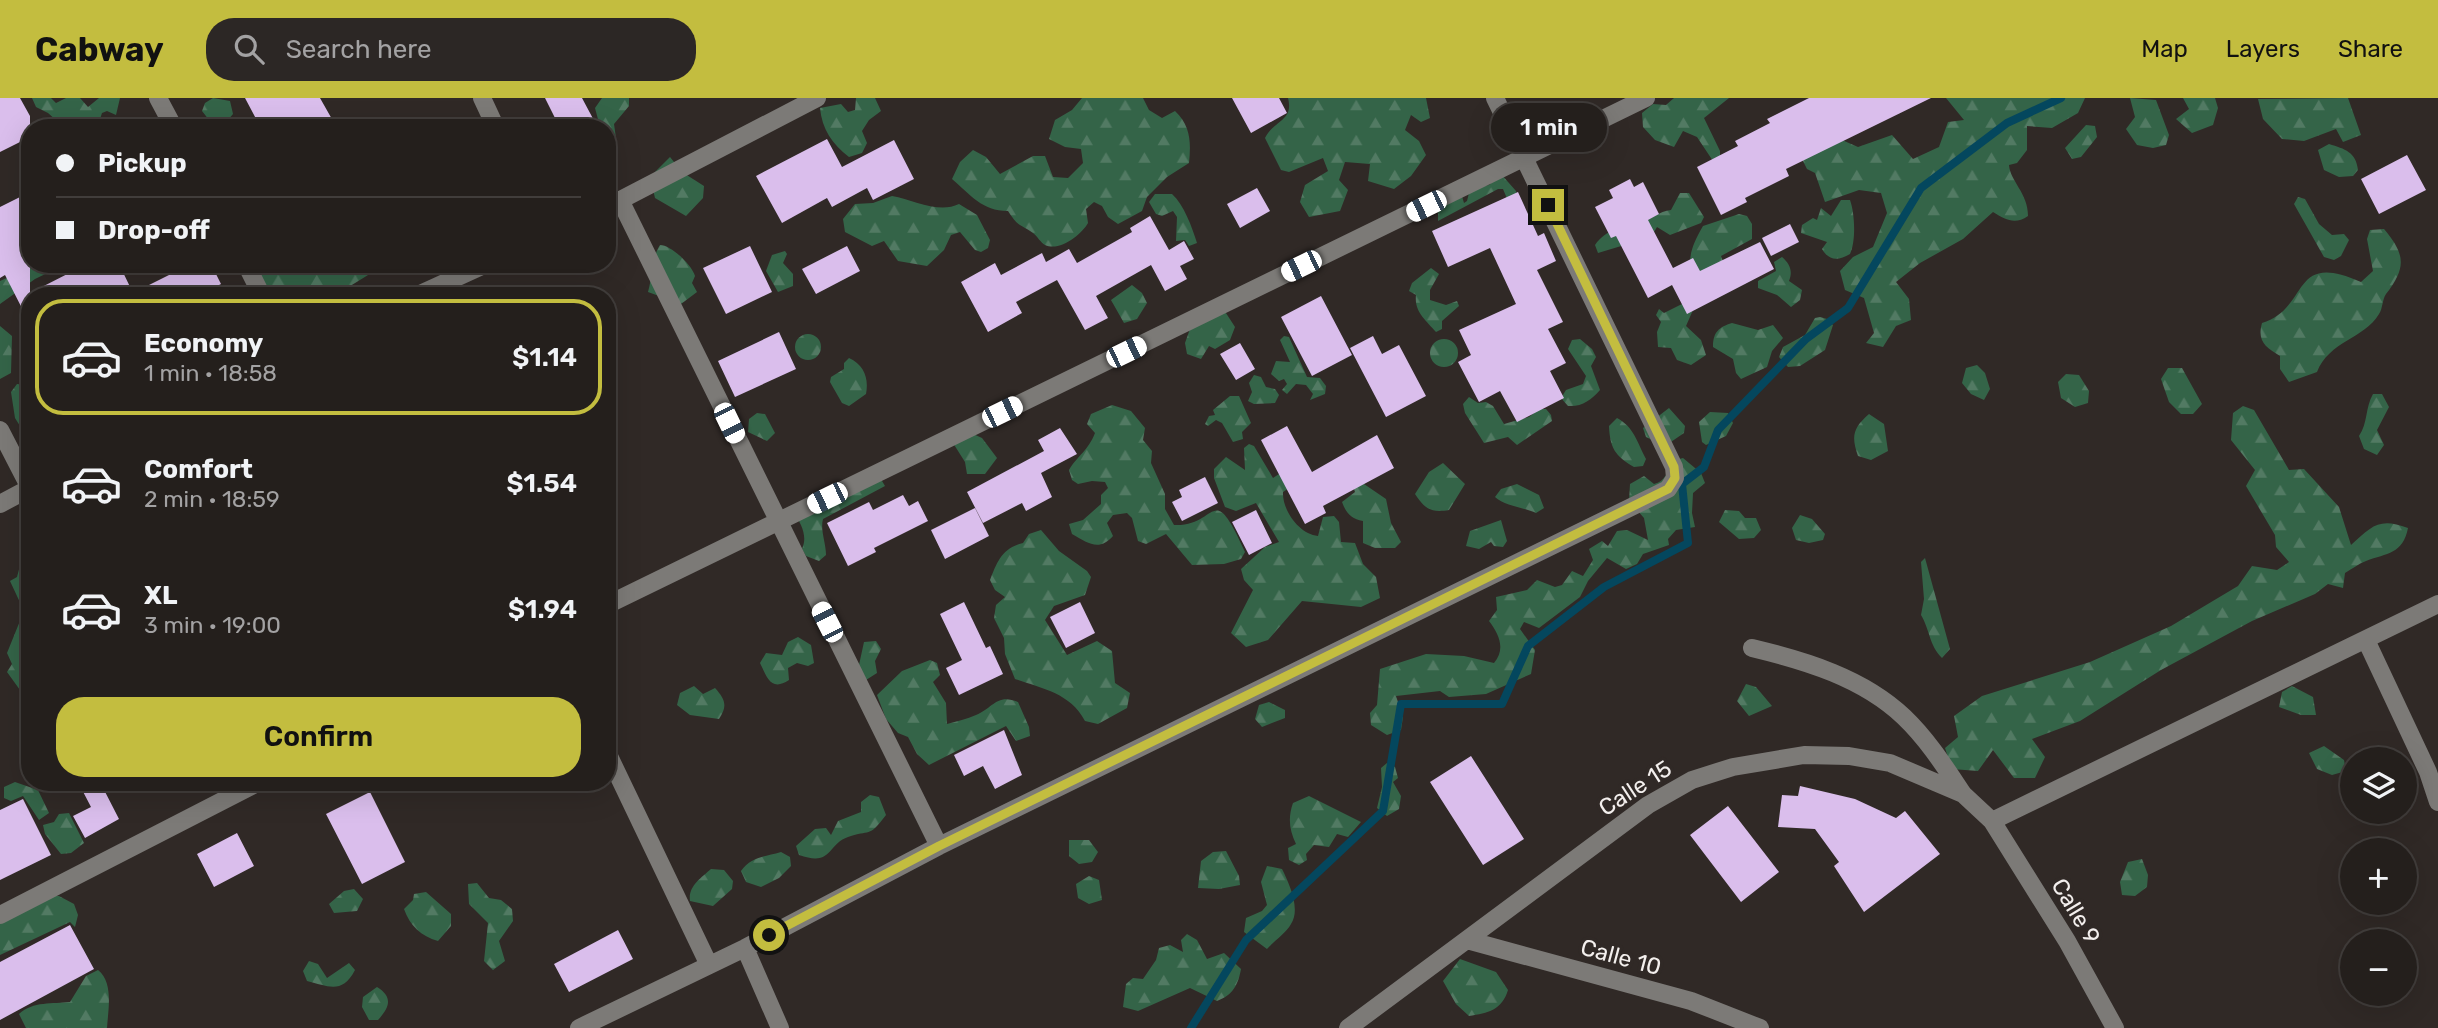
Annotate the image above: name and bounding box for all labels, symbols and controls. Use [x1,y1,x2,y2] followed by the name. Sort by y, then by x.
[206,18,696,81] search box
[35,30,164,69] text: Cabway
[230,30,268,68] icon: search
[286,34,432,65] text: Search here
[2141,35,2188,63] text: Map
[2226,35,2300,63] text: Layers
[2338,35,2403,63] text: Share
[1490,104,1606,153] callout: 1 min
[1520,113,1578,141] text: 1 min
[98,148,187,179] text: Pickup
[1403,187,1450,225] car
[1532,189,1564,221] route end
[98,215,210,246] text: Drop-off
[1278,247,1325,285] car
[60,326,123,389] icon: car
[144,328,263,359] text: Economy
[1103,333,1150,371] car
[512,342,577,373] text: $1.14
[144,359,277,387] text: 1 min · 18:58
[979,393,1026,431] car
[711,400,748,446] car
[60,452,123,515] icon: car
[144,454,253,485] text: Comfort
[507,468,577,499] text: $1.54
[804,479,851,517] car
[144,485,280,513] text: 2 min · 18:59
[60,578,123,641] icon: car
[144,580,177,611] text: XL
[508,594,577,625] text: $1.94
[809,599,846,645] car
[144,611,281,639] text: 3 min · 19:00
[56,697,581,777] button: Confirm
[2340,747,2417,1006] map controls
[2340,747,2417,824] button: layers
[1593,754,1677,822] street label: Calle 15
[2340,838,2417,915] button: +
[2046,873,2106,949] street label: Calle 9
[753,919,785,951] route start
[2340,929,2417,1006] button: −
[1578,933,1664,981] street label: Calle 10

